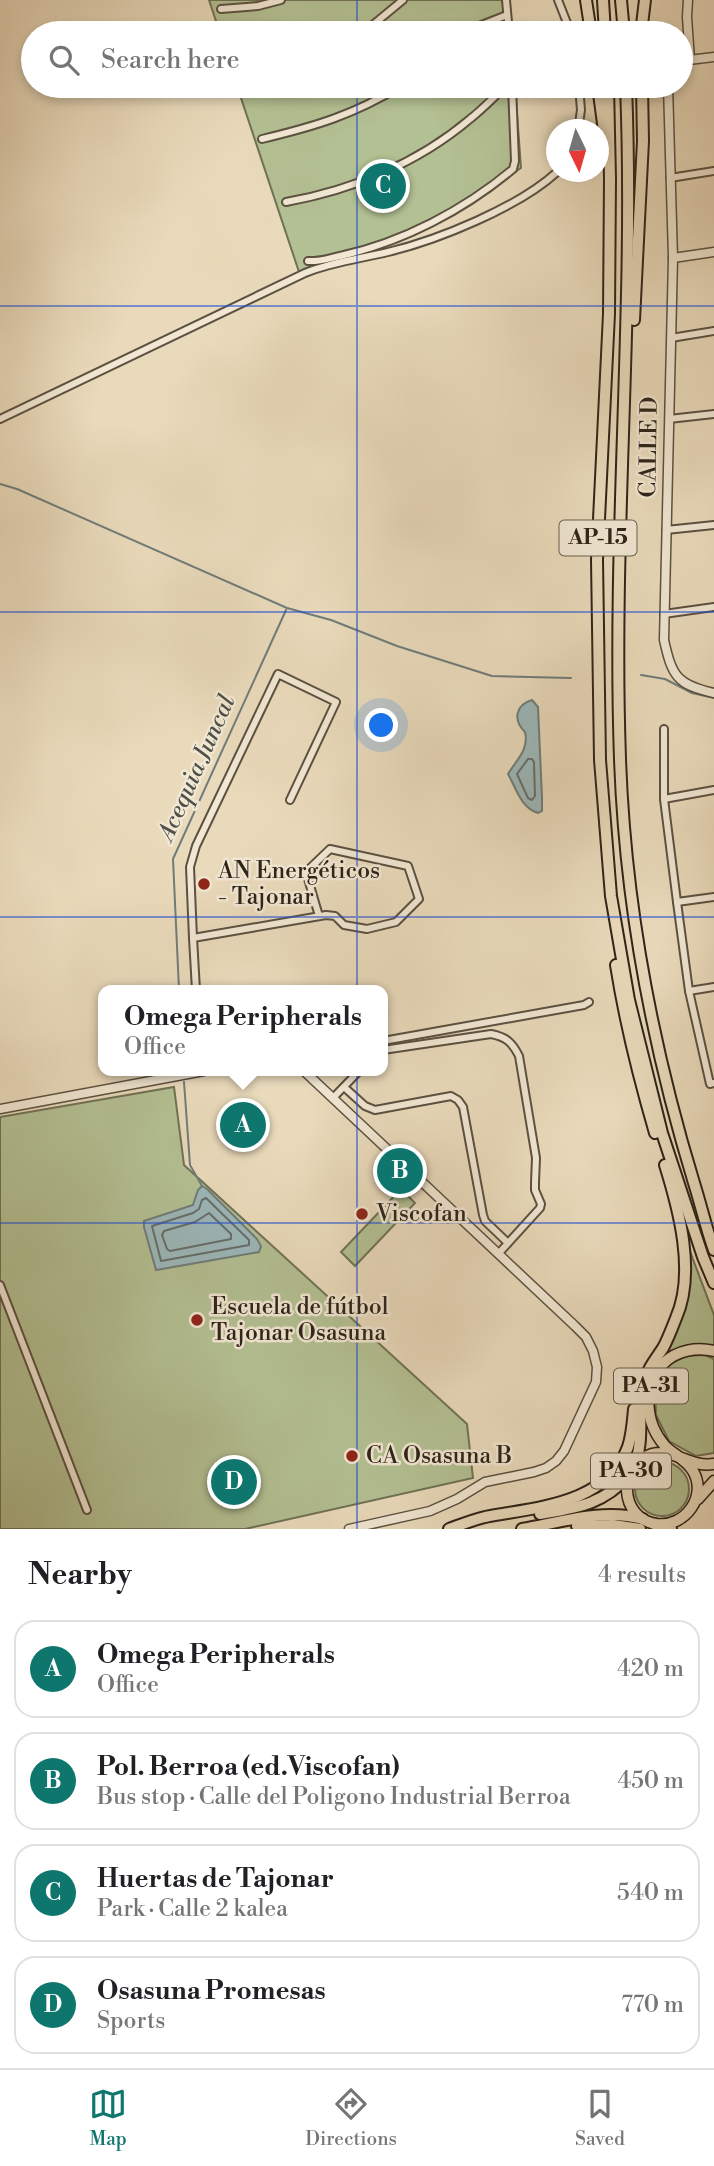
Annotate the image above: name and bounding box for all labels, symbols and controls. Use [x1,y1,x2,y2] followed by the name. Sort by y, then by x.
[21,21,693,98] search box
[45,41,83,79] icon: search
[101,44,240,76] text: Search here
[546,119,609,182] north arrow
[360,160,406,212] pin: C
[634,396,664,498] street label: CALLE D
[560,520,636,556] road number: AP-15
[150,690,243,848] water label: Acequia Juncal
[364,708,398,742] your location
[217,857,380,911] place label: AN Energéticos - Tajonar
[196,876,212,892] marker: AN Energéticos - Tajonar
[98,985,388,1076] popup
[124,1001,362,1033] text: Omega Peripherals
[124,1033,186,1061] text: Office
[220,1099,266,1151] pin: A
[377,1145,423,1197] pin: B
[375,1200,467,1228] place label: Viscofan
[354,1206,370,1222] marker: Viscofan
[211,1293,389,1347] place label: Escuela de fútbol Tajonar Osasuna
[189,1312,205,1328] marker: Escuela de fútbol Tajonar Osasuna
[614,1368,688,1404] road number: PA-31
[366,1442,512,1470] place label: CA Osasuna B
[344,1448,360,1464] marker: CA Osasuna B
[591,1454,671,1488] road number: PA-30
[211,1456,257,1508] pin: D
[28,1556,132,1594] text: Nearby
[598,1561,686,1589] text: 4 results
[97,1639,335,1671] text: Omega Peripherals
[45,1655,61,1683] text: A
[617,1655,684,1683] text: 420 m
[97,1671,159,1699] text: Office
[97,1751,400,1783] text: Pol. Berroa (ed.Viscofan)
[44,1767,62,1795] text: B
[618,1767,684,1795] text: 450 m
[97,1783,571,1811] text: Bus stop · Calle del Poligono Industrial Berroa
[97,1863,334,1895] text: Huertas de Tajonar
[45,1879,61,1907] text: C
[617,1879,684,1907] text: 540 m
[97,1895,288,1923] text: Park · Calle 2 kalea
[97,1975,326,2007] text: Osasuna Promesas
[44,1991,62,2019] text: D
[621,1991,684,2019] text: 770 m
[97,2007,165,2035] text: Sports
[89,2085,127,2151] tab: Map
[305,2085,397,2151] tab: Directions
[575,2085,625,2151] tab: Saved

